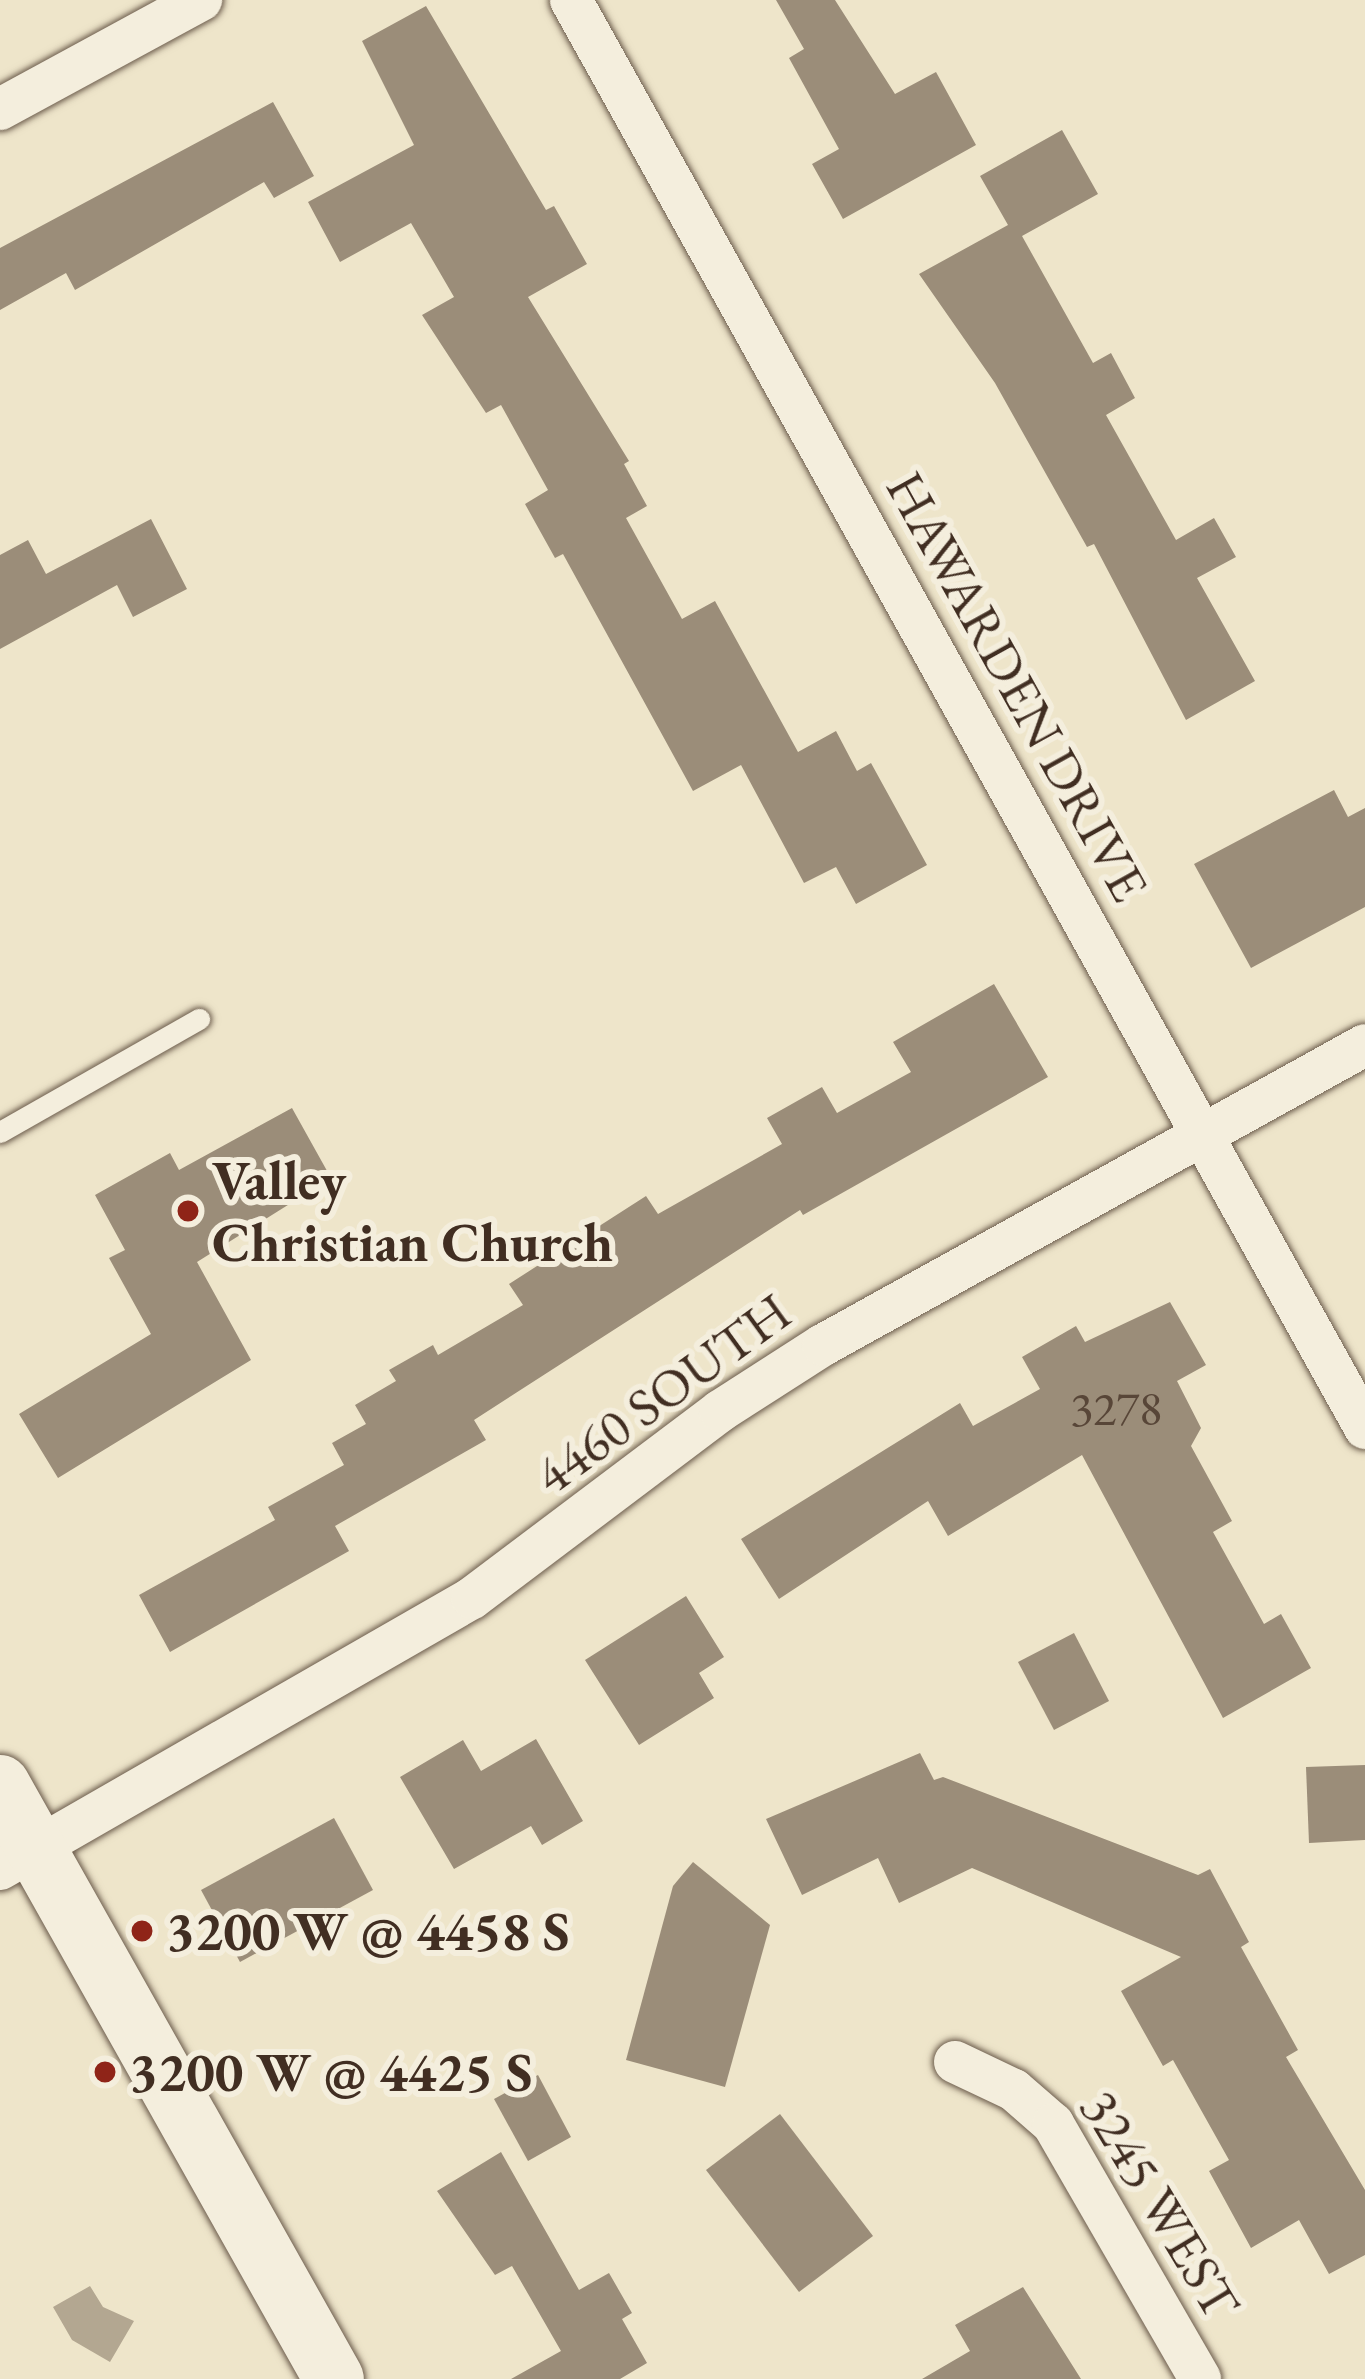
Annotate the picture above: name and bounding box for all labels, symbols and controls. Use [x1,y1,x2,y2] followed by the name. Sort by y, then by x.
[873,460,1163,912] street label: HAWARDEN DRIVE
[212,1148,613,1274] place label: Valley Christian Church
[175,1198,201,1224] marker: Valley Christian Church
[521,1278,803,1508] street label: 4460 SOUTH
[1070,1380,1162,1438] house number: 3278
[166,1899,570,1963] place label: 3200 W @ 4458 S
[129,1918,155,1944] marker: 3200 W @ 4458 S
[129,2040,533,2104] place label: 3200 W @ 4425 S
[92,2059,118,2085] marker: 3200 W @ 4425 S
[1067,2078,1255,2330] street label: 3245 WEST

